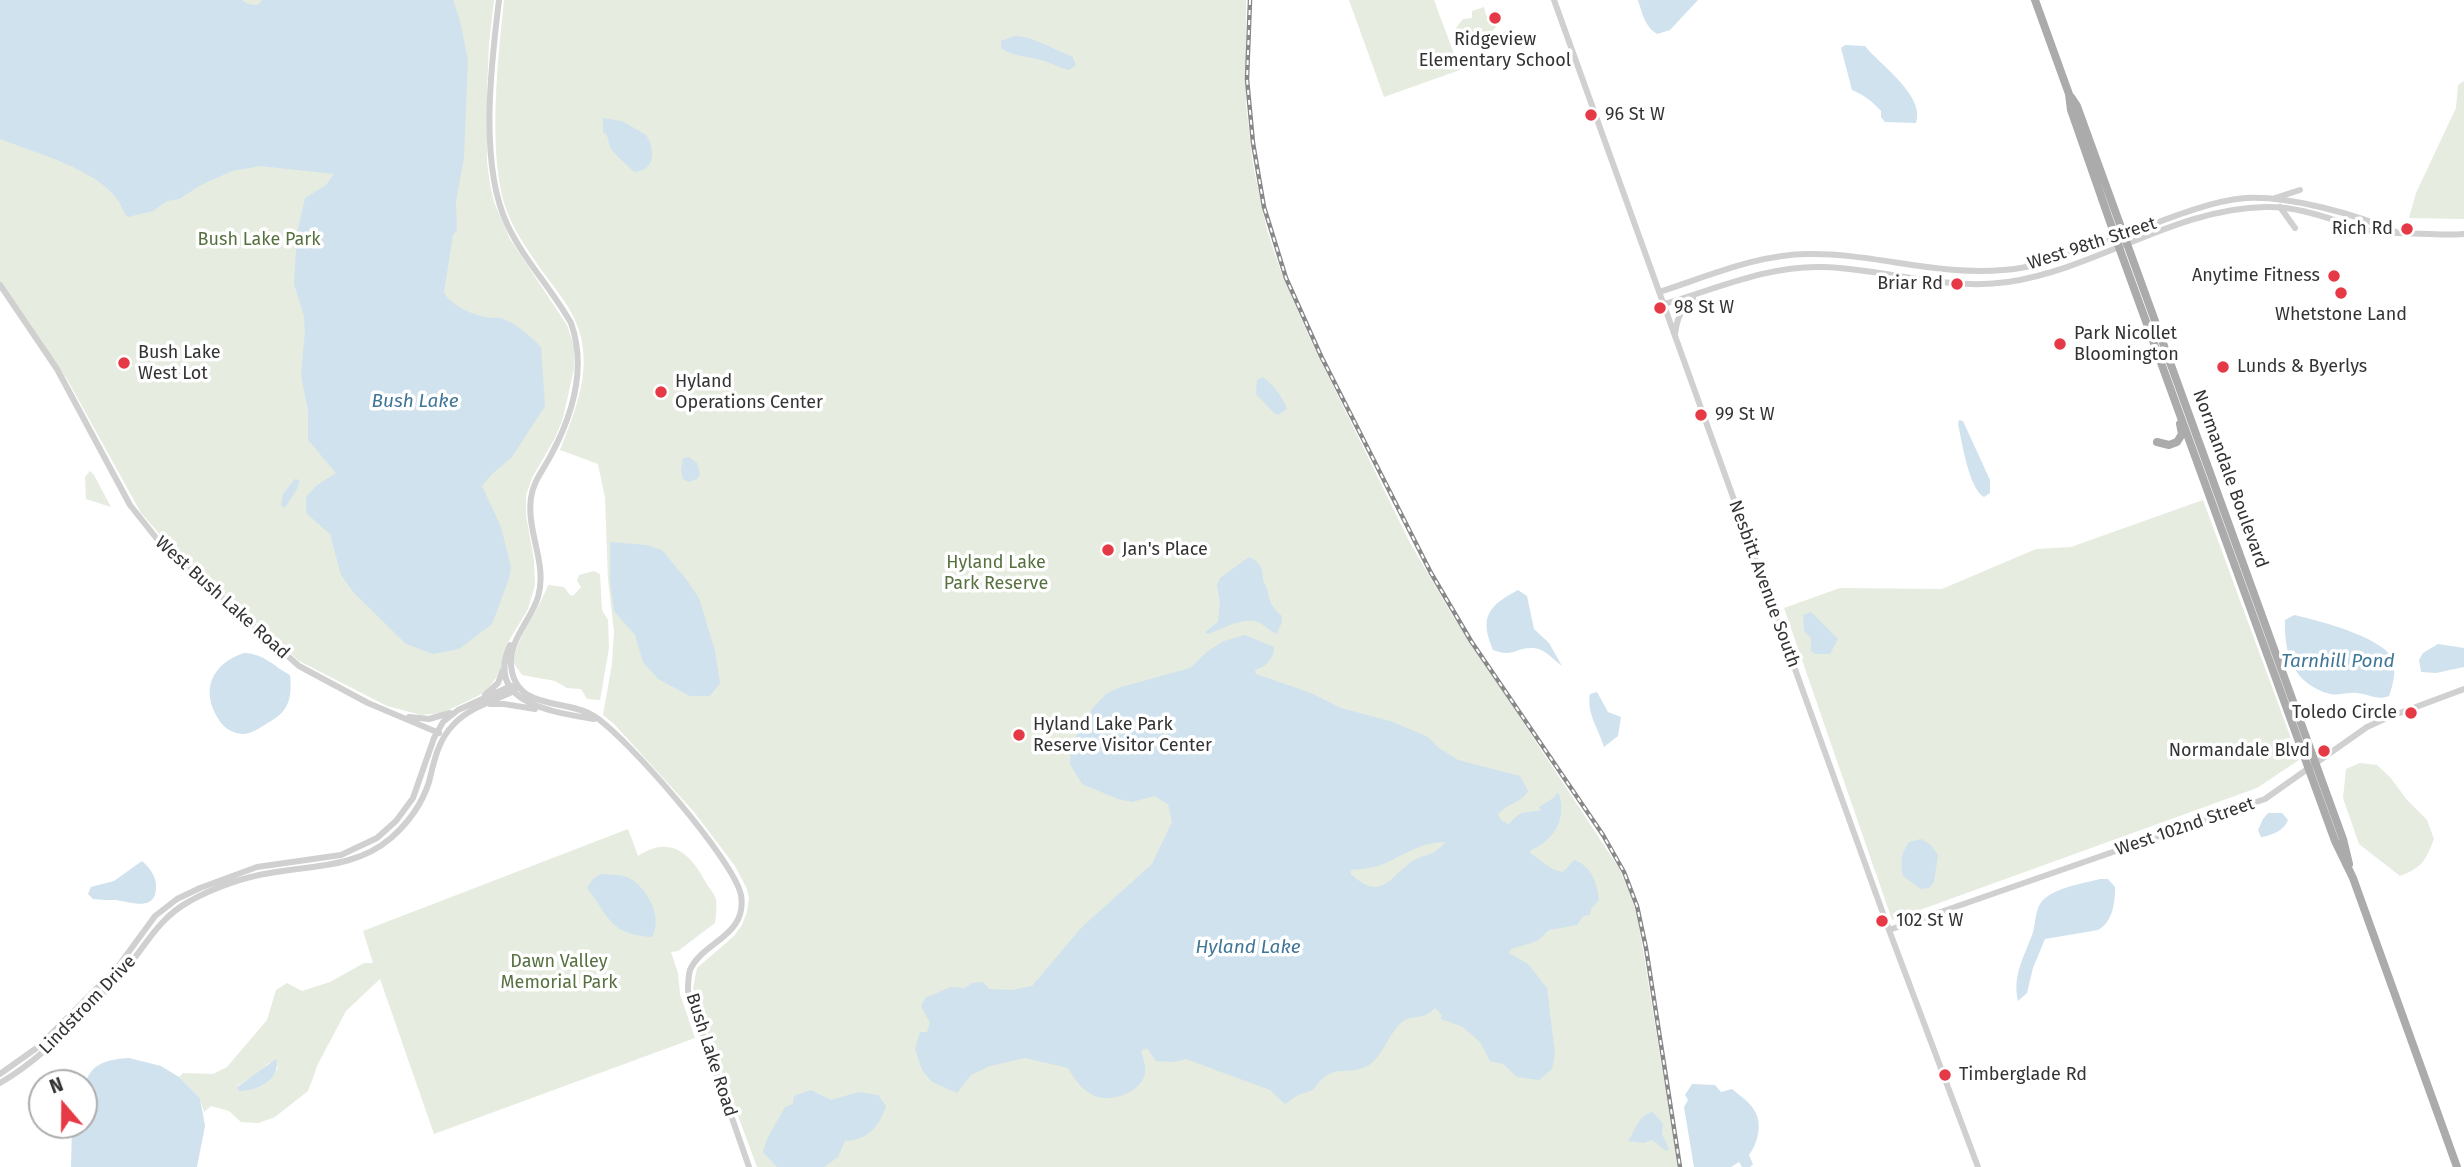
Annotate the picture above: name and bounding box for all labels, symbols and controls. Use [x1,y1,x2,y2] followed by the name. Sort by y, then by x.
[1487,10,1503,26] marker: Ridgeview Elementary School
[1419,29,1571,72] place label: Ridgeview Elementary School
[1605,104,1665,126] place label: 96 St W
[1583,107,1599,123] marker: 96 St W
[2025,213,2159,275] street label: West 98th Street
[2332,218,2393,240] place label: Rich Rd
[2399,221,2415,237] marker: Rich Rd
[198,229,320,251] park label: Bush Lake Park
[2192,265,2320,287] place label: Anytime Fitness
[2326,268,2342,284] marker: Anytime Fitness
[1877,273,1943,295] place label: Briar Rd
[1949,276,1965,292] marker: Briar Rd
[2333,285,2349,301] marker: Whetstone Land
[1674,297,1734,319] place label: 98 St W
[1652,300,1668,316] marker: 98 St W
[2275,304,2407,326] place label: Whetstone Land
[2074,323,2179,366] place label: Park Nicollet Bloomington
[2052,336,2068,352] marker: Park Nicollet Bloomington
[138,342,221,384] place label: Bush Lake West Lot
[116,355,132,371] marker: Bush Lake West Lot
[2237,356,2367,378] place label: Lunds & Byerlys
[2215,359,2231,375] marker: Lunds & Byerlys
[675,371,823,414] place label: Hyland Operations Center
[653,384,669,400] marker: Hyland Operations Center
[2188,387,2272,571] street label: Normandale Boulevard
[372,391,458,413] water label: Bush Lake
[1715,404,1775,426] place label: 99 St W
[1693,407,1709,423] marker: 99 St W
[1724,497,1804,671] street label: Nesbitt Avenue South
[150,532,294,664] street label: West Bush Lake Road
[1122,539,1208,561] place label: Jan's Place
[1100,542,1116,558] marker: Jan's Place
[944,552,1048,594] park label: Hyland Lake Park Reserve
[2281,651,2395,673] water label: Tarnhill Pond
[2292,702,2397,724] place label: Toledo Circle
[2403,705,2419,721] marker: Toledo Circle
[1033,714,1212,756] place label: Hyland Lake Park Reserve Visitor Center
[1011,727,1027,743] marker: Hyland Lake Park Reserve Visitor Center
[2169,740,2310,762] place label: Normandale Blvd
[2316,743,2332,759] marker: Normandale Blvd
[2113,793,2257,861] street label: West 102nd Street
[1896,910,1963,932] place label: 102 St W
[1874,913,1890,929] marker: 102 St W
[1195,937,1301,959] water label: Hyland Lake
[35,951,141,1059] street label: Lindstrom Drive
[501,951,617,993] park label: Dawn Valley Memorial Park
[681,990,741,1120] street label: Bush Lake Road
[1959,1064,2087,1086] place label: Timberglade Rd
[1937,1067,1953,1083] marker: Timberglade Rd
[28,1069,98,1139] north arrow
[46,1073,66,1099] text: N

